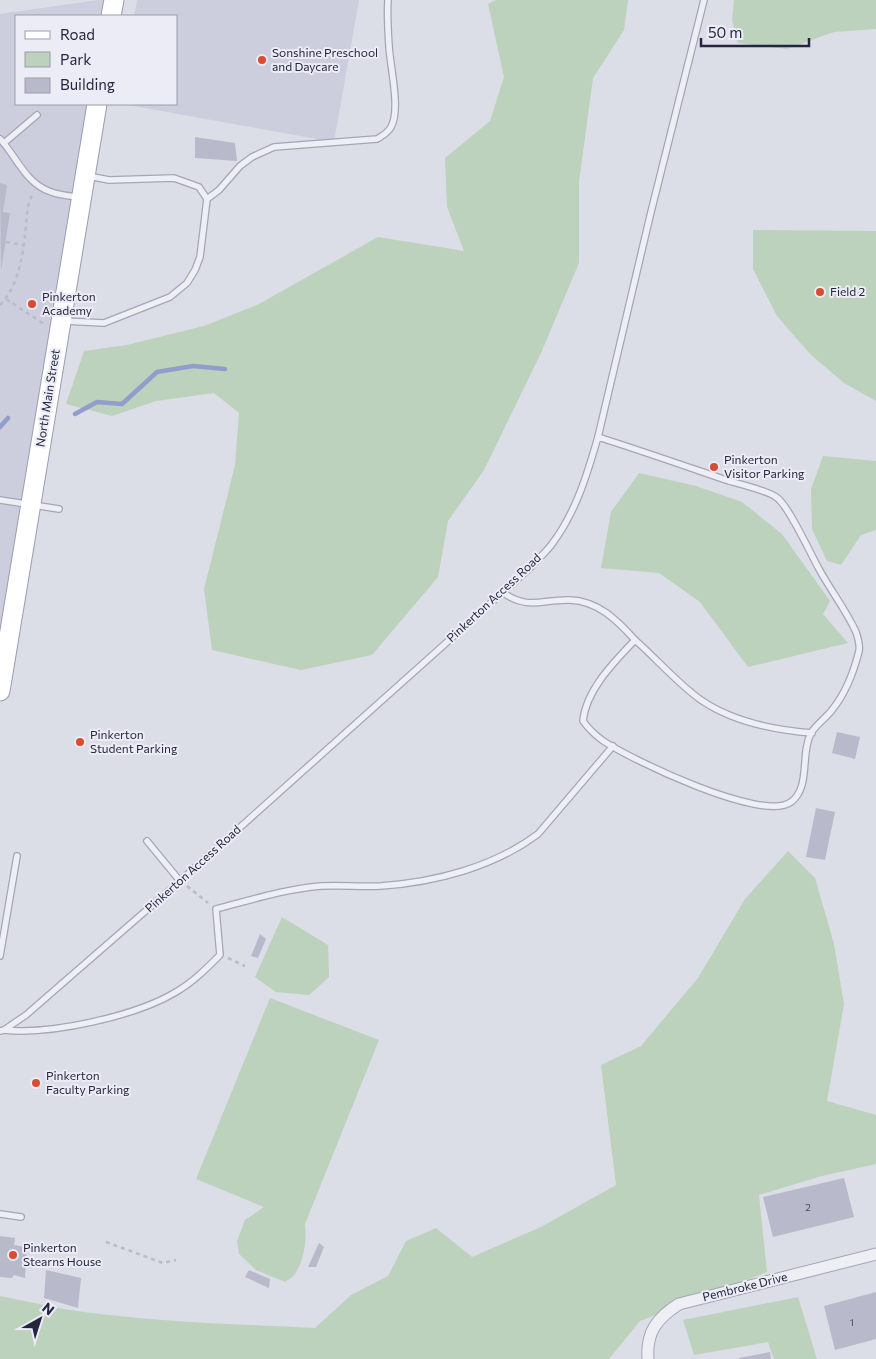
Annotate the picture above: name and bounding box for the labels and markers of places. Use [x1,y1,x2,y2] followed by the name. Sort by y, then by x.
[272,45,378,73] place label: Sonshine Preschool and Daycare
[256,54,268,66] marker: Sonshine Preschool and Daycare
[830,284,866,298] place label: Field 2
[814,286,826,298] marker: Field 2
[42,289,96,317] place label: Pinkerton Academy
[26,298,38,310] marker: Pinkerton Academy
[724,452,805,480] place label: Pinkerton Visitor Parking
[708,461,720,473] marker: Pinkerton Visitor Parking
[90,727,178,755] place label: Pinkerton Student Parking
[74,736,86,748] marker: Pinkerton Student Parking
[46,1068,130,1096] place label: Pinkerton Faculty Parking
[30,1077,42,1089] marker: Pinkerton Faculty Parking
[23,1240,101,1268] place label: Pinkerton Stearns House
[7,1249,19,1261] marker: Pinkerton Stearns House

